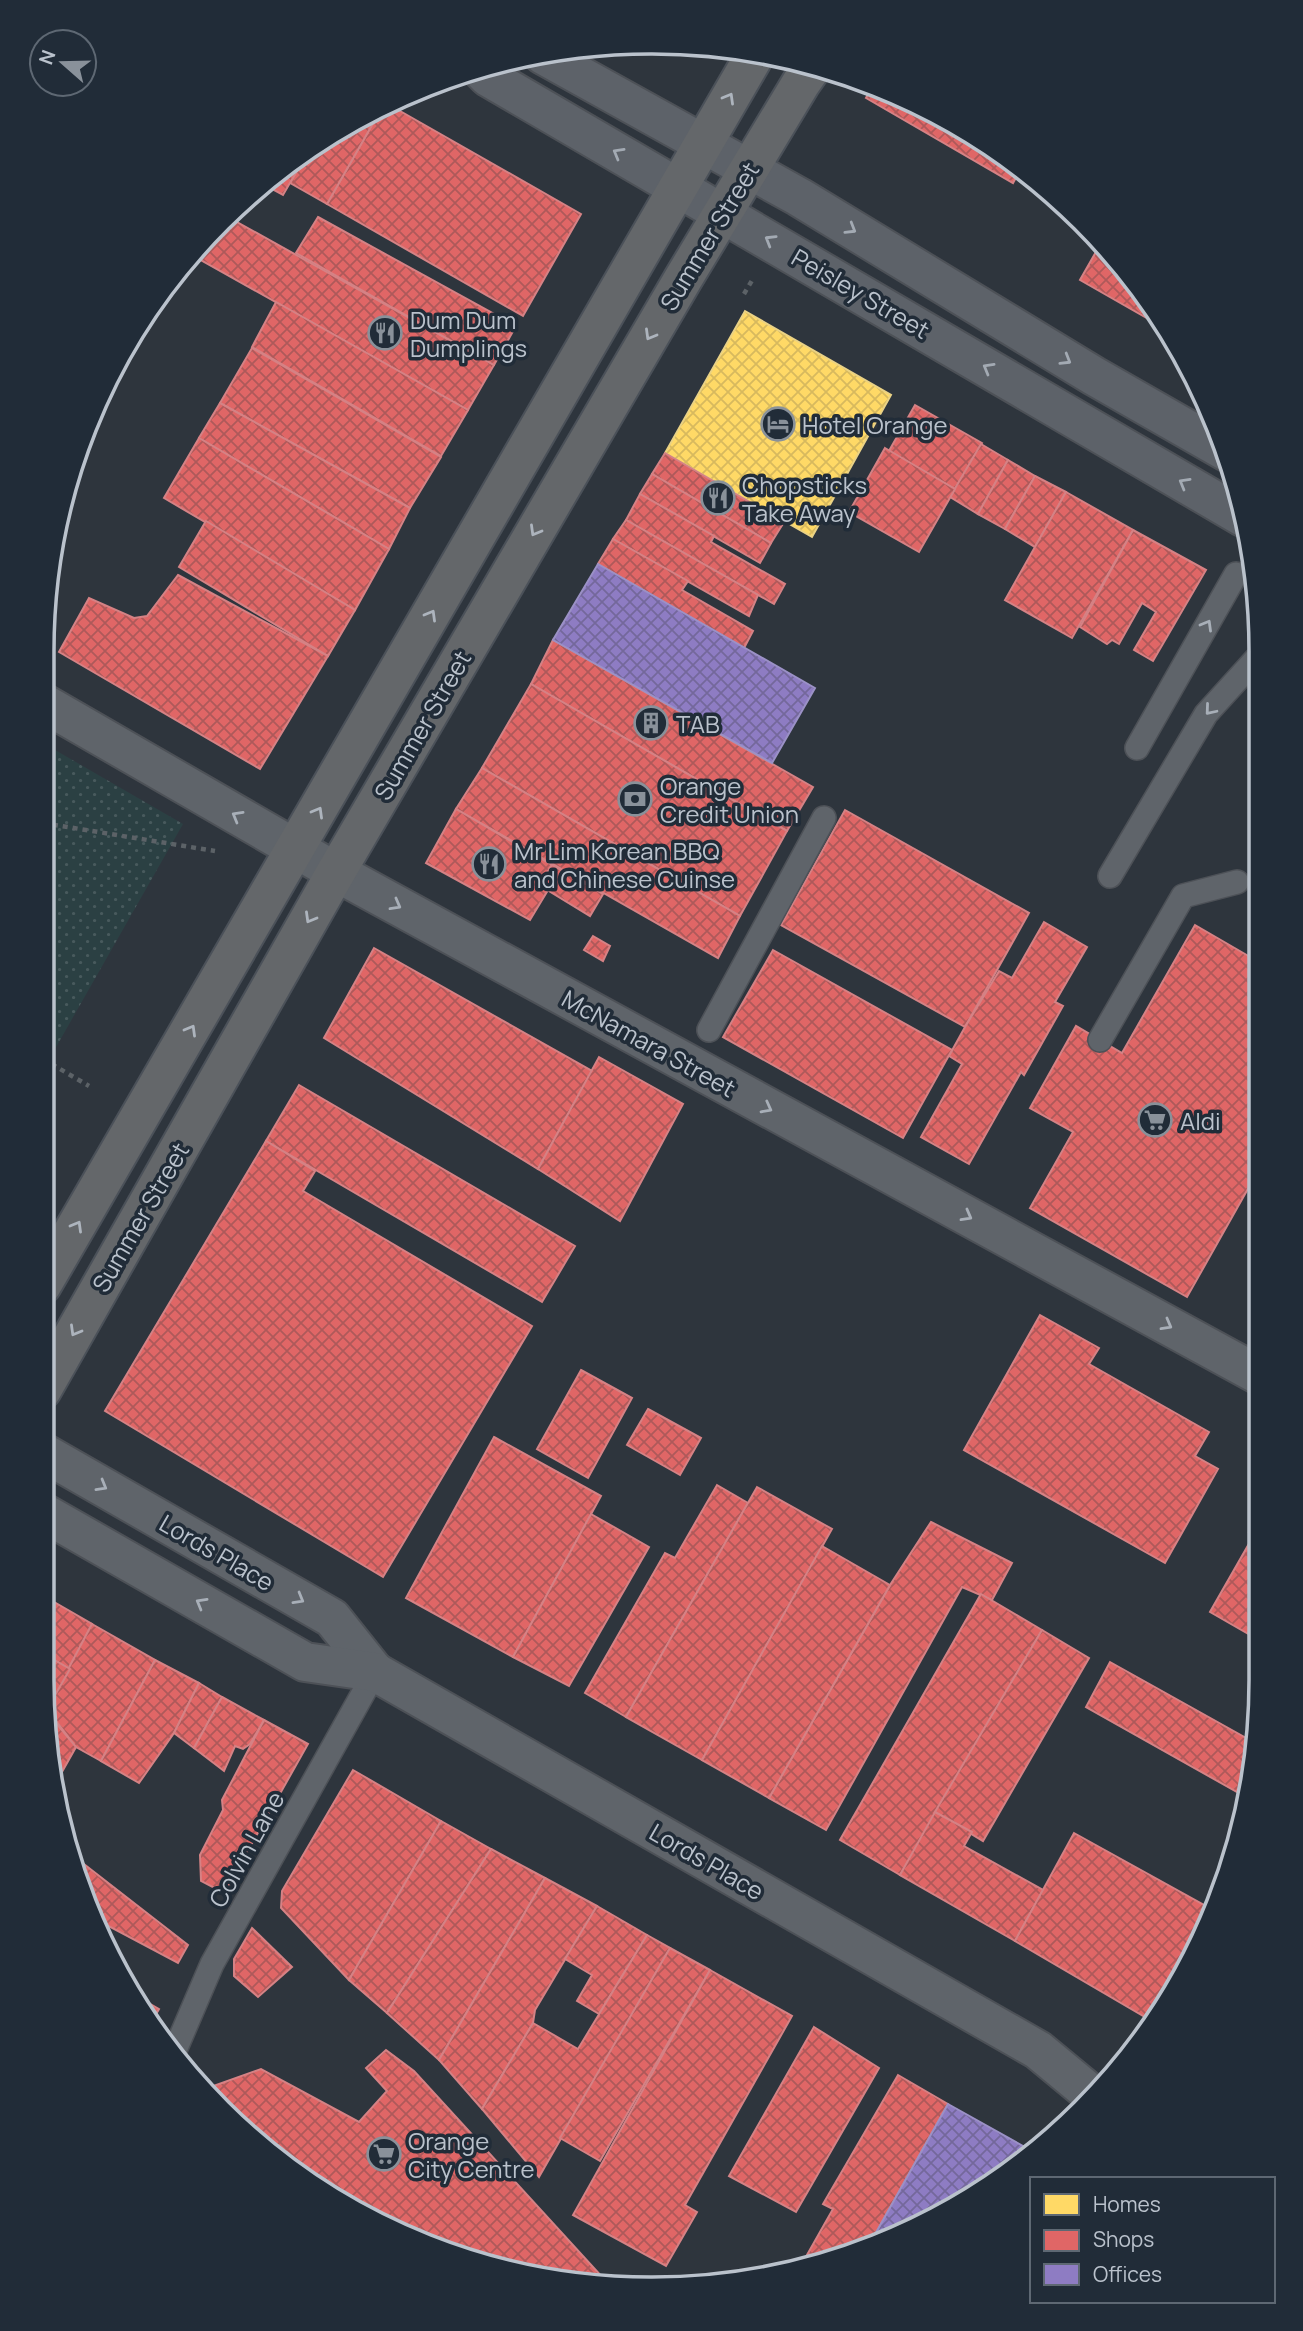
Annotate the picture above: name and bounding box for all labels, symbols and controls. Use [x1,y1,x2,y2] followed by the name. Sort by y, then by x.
[28,28,98,98] north arrow
[32,46,62,68] text: N
[721,93,734,106] one-way arrow
[613,148,626,161] one-way arrow
[652,156,766,316] street label: Summer Street
[843,220,856,233] one-way arrow
[765,236,778,249] one-way arrow
[786,240,936,346] street label: Peisley Street
[410,303,527,364] place label: Dum Dum Dumplings
[366,314,404,352] restaurant icon: Dum Dum Dumplings
[645,327,658,340] one-way arrow
[1059,351,1072,364] one-way arrow
[982,363,995,376] one-way arrow
[759,405,797,443] hotel icon: Hotel Orange
[802,408,948,441] place label: Hotel Orange
[742,468,867,529] place label: Chopsticks Take Away
[1179,478,1192,491] one-way arrow
[699,479,737,517] restaurant icon: Chopsticks Take Away
[530,524,543,536] one-way arrow
[423,609,436,622] one-way arrow
[1199,619,1212,632] one-way arrow
[366,644,478,806] street label: Summer Street
[1206,702,1219,714] one-way arrow
[632,704,670,742] building icon: TAB
[676,707,720,740] place label: TAB
[660,769,799,830] place label: Orange Credit Union
[616,780,654,818] bank icon: Orange Credit Union
[310,807,323,819] one-way arrow
[232,811,245,824] one-way arrow
[514,834,735,895] place label: Mr Lim Korean BBQ and Chinese Cuinse
[470,845,508,883] restaurant icon: Mr Lim Korean BBQ and Chinese Cuinse
[388,897,401,910] one-way arrow
[305,911,318,924] one-way arrow
[556,982,742,1104] street label: McNamara Street
[183,1024,196,1037] one-way arrow
[760,1099,773,1113] one-way arrow
[1136,1101,1174,1139] supermarket icon: Aldi
[1180,1104,1221,1137] place label: Aldi
[84,1136,196,1298] street label: Summer Street
[960,1208,973,1221] one-way arrow
[69,1221,82,1234] one-way arrow
[1160,1317,1173,1330] one-way arrow
[70,1324,83,1337] one-way arrow
[94,1478,107,1491] one-way arrow
[154,1506,280,1598] street label: Lords Place
[292,1591,304,1604] one-way arrow
[196,1598,208,1611] one-way arrow
[201,1785,291,1913] street label: Colvin Lane
[644,1815,770,1907] street label: Lords Place
[408,2124,535,2185] place label: Orange City Centre
[365,2135,403,2173] supermarket icon: Orange City Centre
[1030,2177,1275,2303] legend
[1093,2190,1161,2218] text: Homes
[1093,2225,1154,2253] text: Shops
[1093,2260,1162,2288] text: Offices

